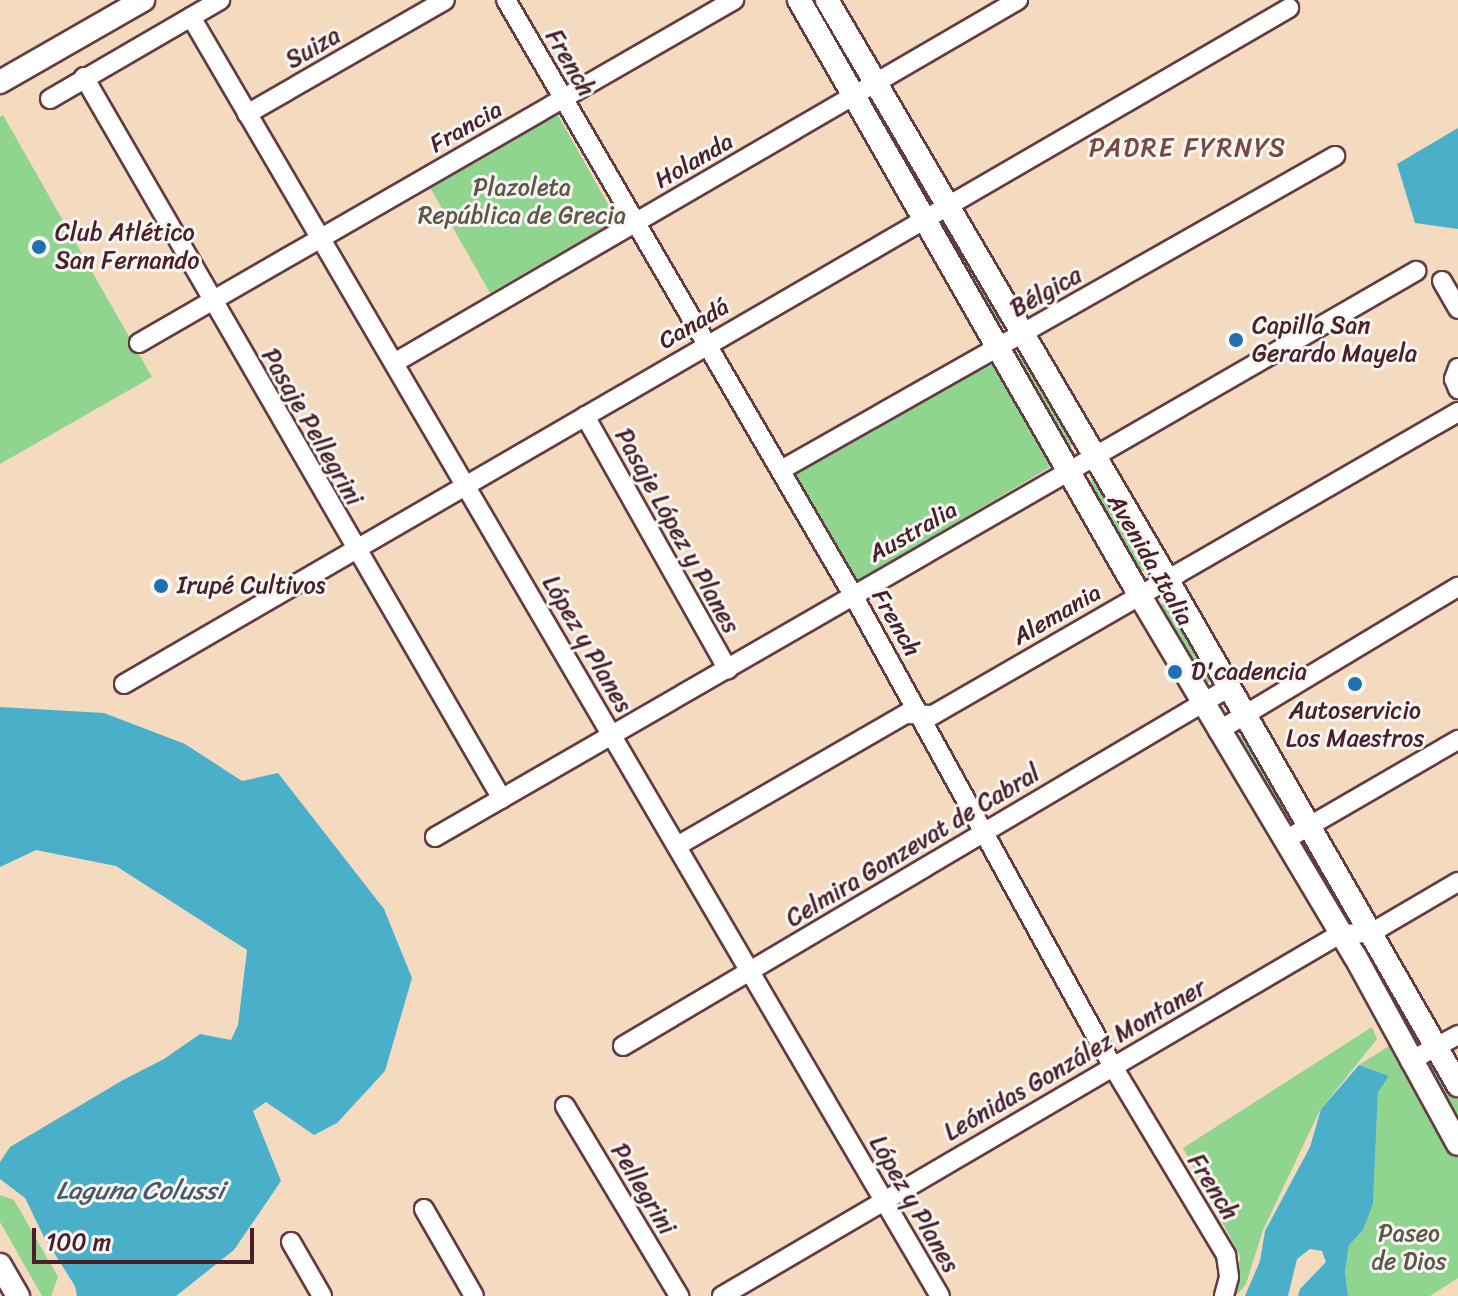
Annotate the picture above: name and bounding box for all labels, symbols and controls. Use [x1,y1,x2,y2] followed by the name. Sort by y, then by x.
[281,21,345,75] street label: Suiza
[539,24,601,102] street label: French
[425,95,507,159] street label: Francia
[650,127,738,195] street label: Holanda
[1090,132,1286,164] district label: PADRE FYRNYS
[418,174,626,230] park label: Plazoleta República de Grecia
[55,219,199,275] place label: Club Atlético San Fernando
[30,238,48,256] marker: Club Atlético San Fernando
[1005,261,1087,323] street label: Bélgica
[654,292,734,356] street label: Canadá
[1252,312,1417,368] place label: Capilla San Gerardo Mayela
[1227,331,1245,349] marker: Capilla San Gerardo Mayela
[255,343,369,511] street label: Pasaje Pellegrini
[609,424,745,638] street label: Pasaje López y Planes
[1101,489,1199,631] street label: Avenida Italia
[864,495,962,569] street label: Australia
[536,570,638,718] street label: López y Planes
[177,572,326,600] place label: Irupé Cultivos
[152,577,170,595] marker: Irupé Cultivos
[1008,578,1106,652] street label: Alemania
[865,584,927,662] street label: French
[1191,658,1307,686] place label: D'cadencia
[1166,663,1184,681] marker: D'cadencia
[1346,675,1364,693] marker: Autoservicio Los Maestros
[1286,697,1424,753] place label: Autoservicio Los Maestros
[781,759,1045,933] street label: Celmira Gonzevat de Cabral
[939,973,1211,1147] street label: Leónidas González Montaner
[863,1130,965,1278] street label: López y Planes
[605,1138,681,1240] street label: Pellegrini
[1182,1149,1244,1225] street label: French
[57,1175,223,1207] water label: Laguna Colussi
[36,1212,258,1262] scale bar
[1371,1220,1447,1276] park label: Paseo de Dios
[46,1221,111,1263] text: 100 m

